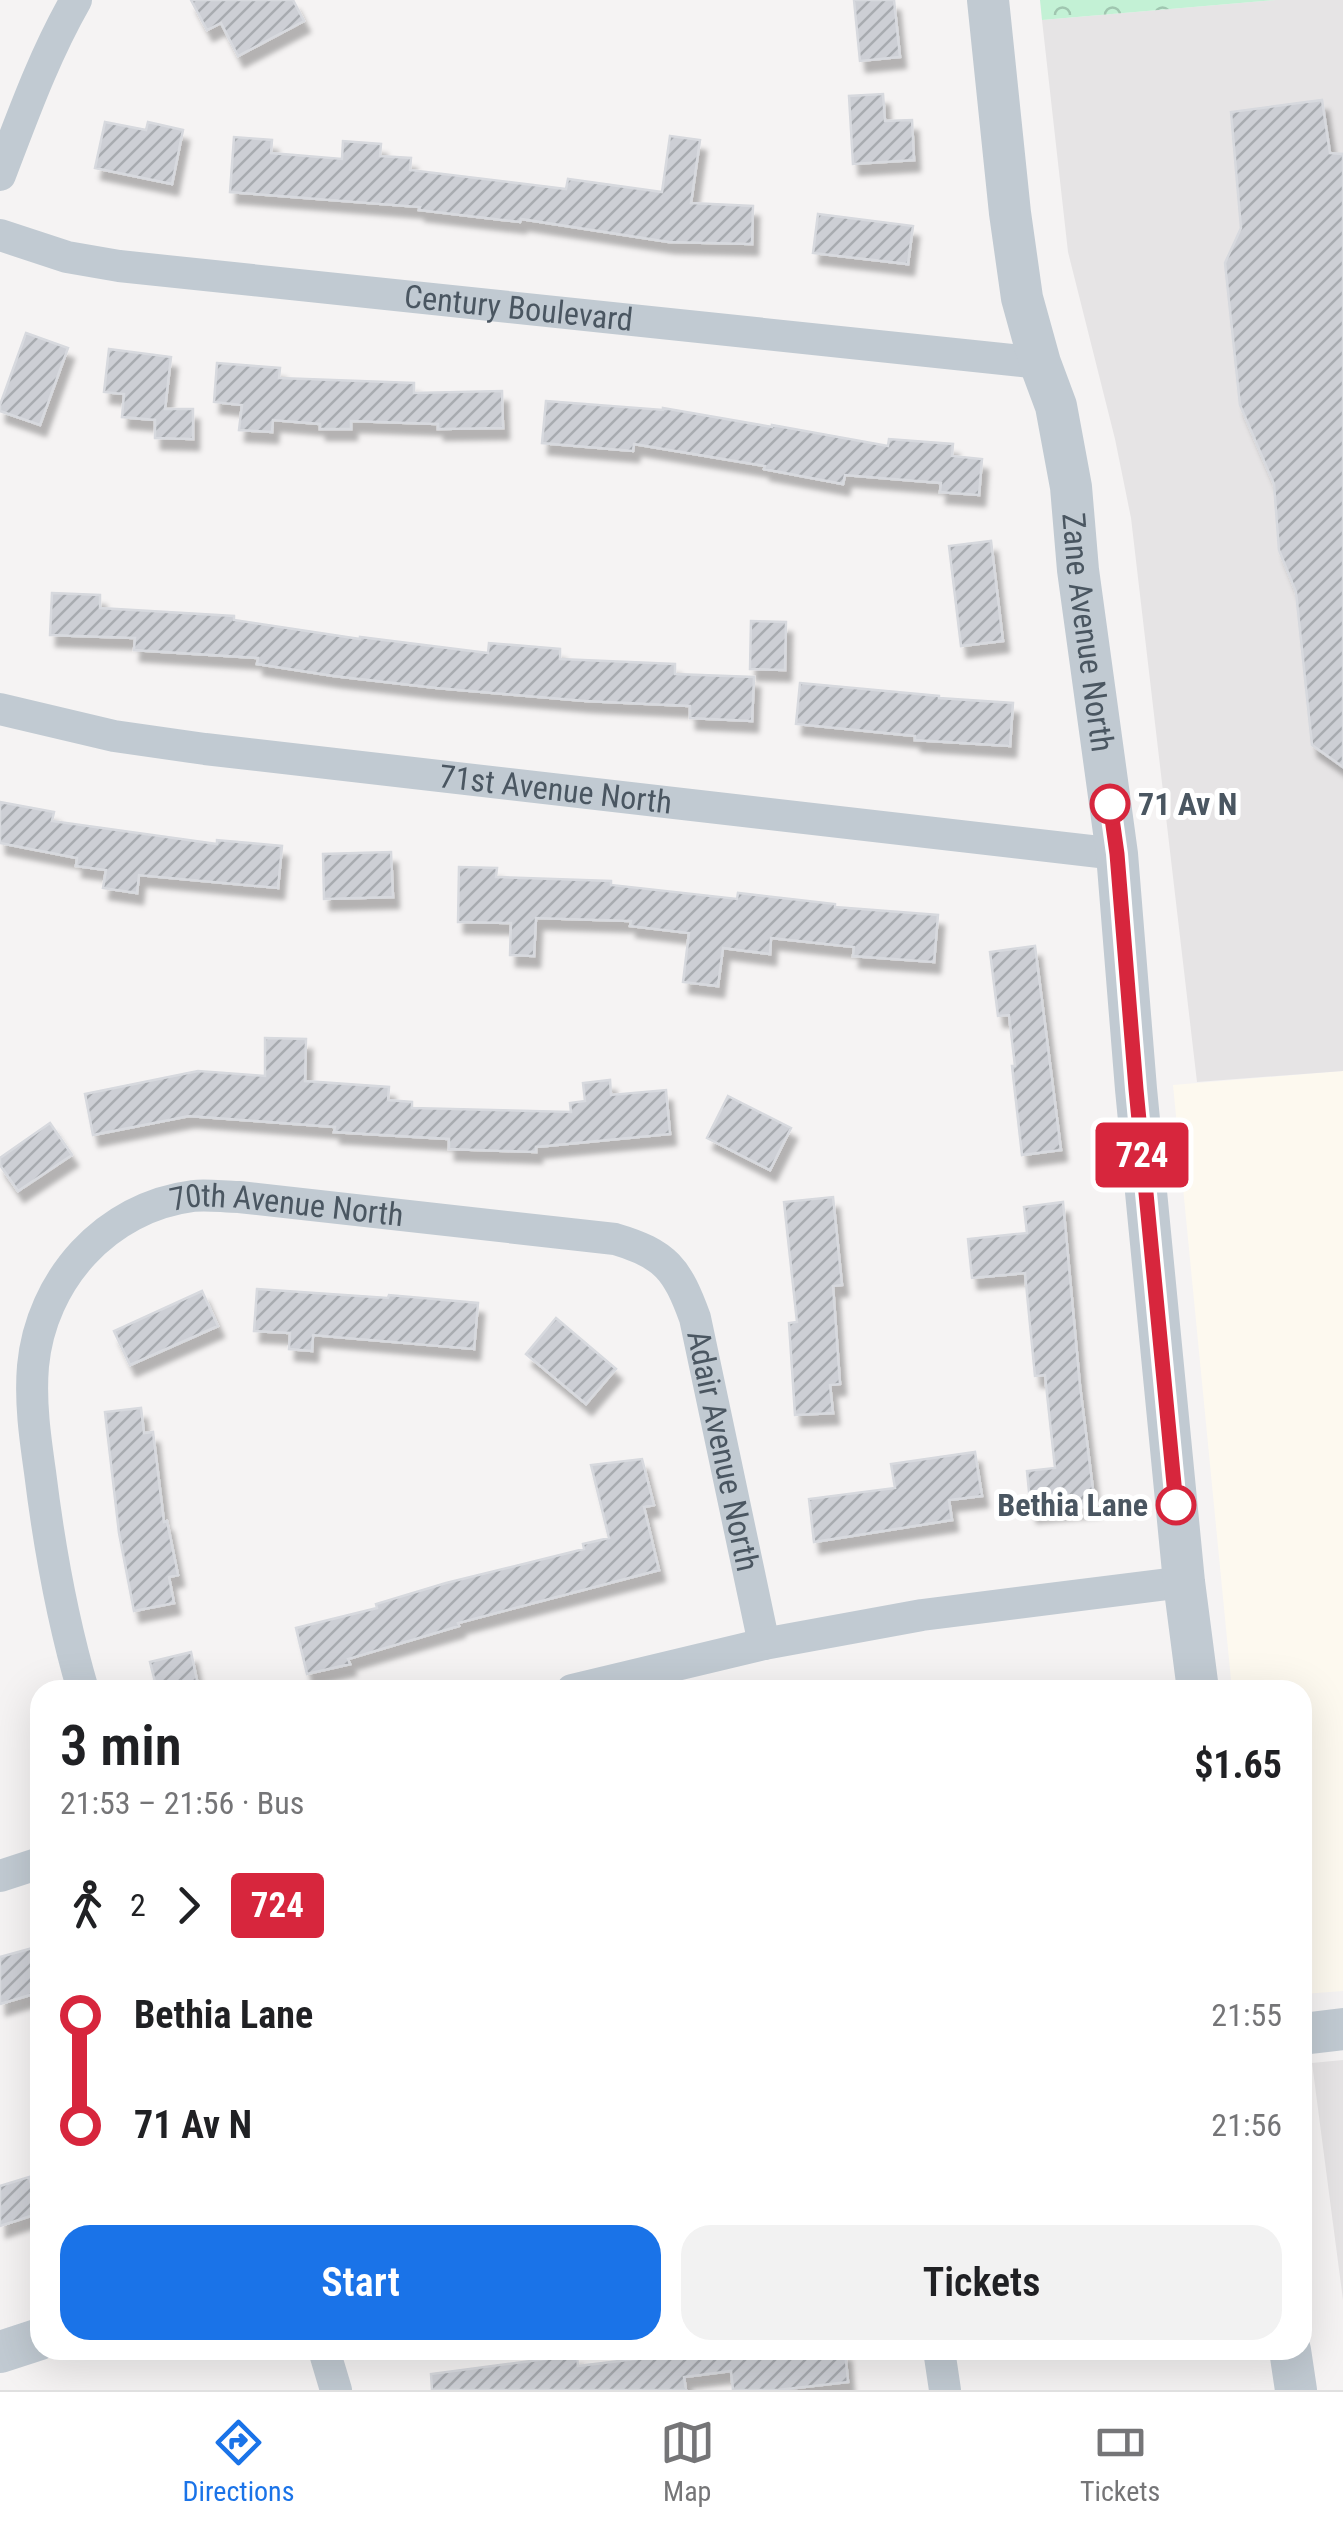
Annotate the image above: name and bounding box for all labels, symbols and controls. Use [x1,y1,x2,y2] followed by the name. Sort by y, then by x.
[402,277,635,339] street label: Century Boulevard
[1054,511,1122,754] street label: Zane Avenue North
[437,757,674,822] street label: 71st Avenue North
[1091,785,1129,823] marker: 71 Av N
[1138,785,1237,823] place label: 71 Av N
[1084,1122,1200,1188] line badge: 724
[1115,1135,1169,1176] text: 724
[166,1176,405,1234] street label: 70th Avenue North
[679,1327,767,1574] street label: Adair Avenue North
[997,1486,1148,1524] place label: Bethia Lane
[1157,1486,1195,1524] marker: Bethia Lane
[60,1714,182,1778] text: 3 min
[1194,1743,1282,1787] text: $1.65
[60,1784,304,1822] text: 21:53 – 21:56 · Bus
[60,1878,115,1933] icon: walk
[161,1878,216,1933] icon: forward
[251,1885,304,1926] text: 724
[130,1886,146,1924] text: 2
[134,1993,313,2037] text: Bethia Lane
[1211,1996,1282,2034] text: 21:55
[134,2103,252,2147] text: 71 Av N
[1211,2106,1282,2144] text: 21:56
[60,2225,661,2340] button: Start
[681,2225,1282,2340] button: Tickets
[183,2415,294,2508] tab: Directions
[660,2415,715,2508] tab: Map
[1080,2415,1160,2508] tab: Tickets

